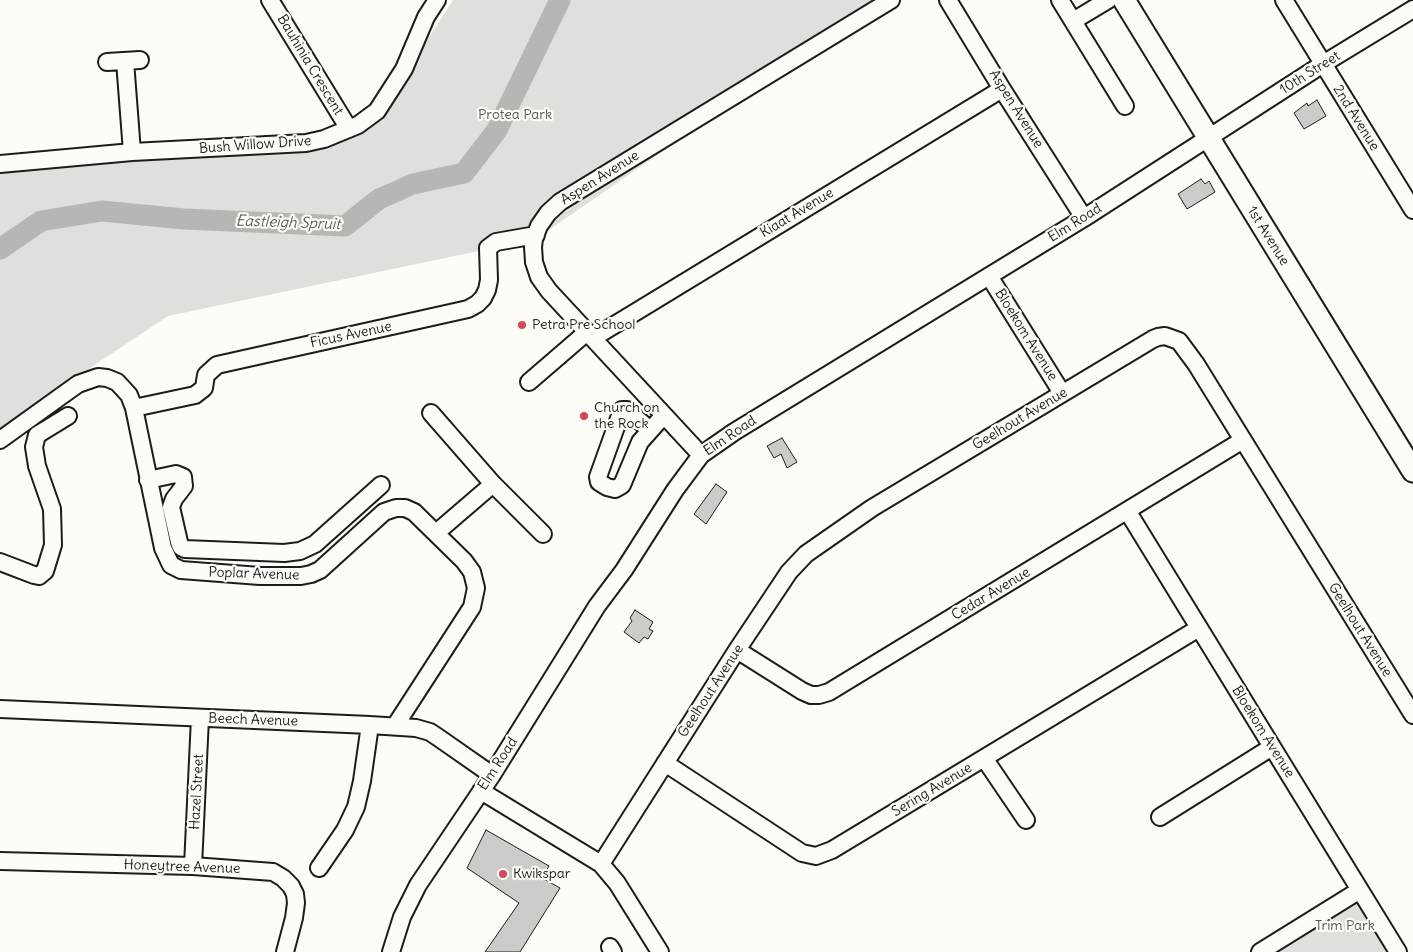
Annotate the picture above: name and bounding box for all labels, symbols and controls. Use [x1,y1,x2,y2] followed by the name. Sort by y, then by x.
[273,12,347,118] street label: Bauhinia Crescent
[1277,48,1343,98] street label: 10th Street
[985,67,1047,151] street label: Aspen Avenue
[1329,82,1383,154] street label: 2nd Avenue
[478,107,552,123] park label: Protea Park
[198,133,312,157] street label: Bush Willow Drive
[558,147,642,209] street label: Aspen Avenue
[757,185,837,241] street label: Kiaat Avenue
[1045,200,1105,246] street label: Elm Road
[1243,203,1293,269] street label: 1st Avenue
[235,212,341,234] water label: Eastleigh Spruit
[991,286,1061,384] street label: Bloekom Avenue
[532,317,635,333] place label: Petra Pre School
[309,318,393,352] street label: Ficus Avenue
[516,319,528,331] marker: Petra Pre School
[970,384,1070,454] street label: Geelhout Avenue
[594,400,659,432] place label: Church on the Rock
[578,410,590,422] marker: Church on the Rock
[701,412,759,460] street label: Elm Road
[208,564,300,584] street label: Poplar Avenue
[949,564,1033,624] street label: Cedar Avenue
[1324,580,1396,680] street label: Geelhout Avenue
[675,641,747,741] street label: Geelhout Avenue
[1228,683,1298,781] street label: Bloekom Avenue
[208,710,298,730] street label: Beech Avenue
[475,734,521,794] street label: Elm Road
[187,754,207,830] street label: Hazel Street
[889,760,975,820] street label: Sering Avenue
[123,857,241,877] street label: Honeytree Avenue
[513,866,571,882] place label: Kwikspar
[497,868,509,880] marker: Kwikspar
[1315,918,1375,934] park label: Trim Park

